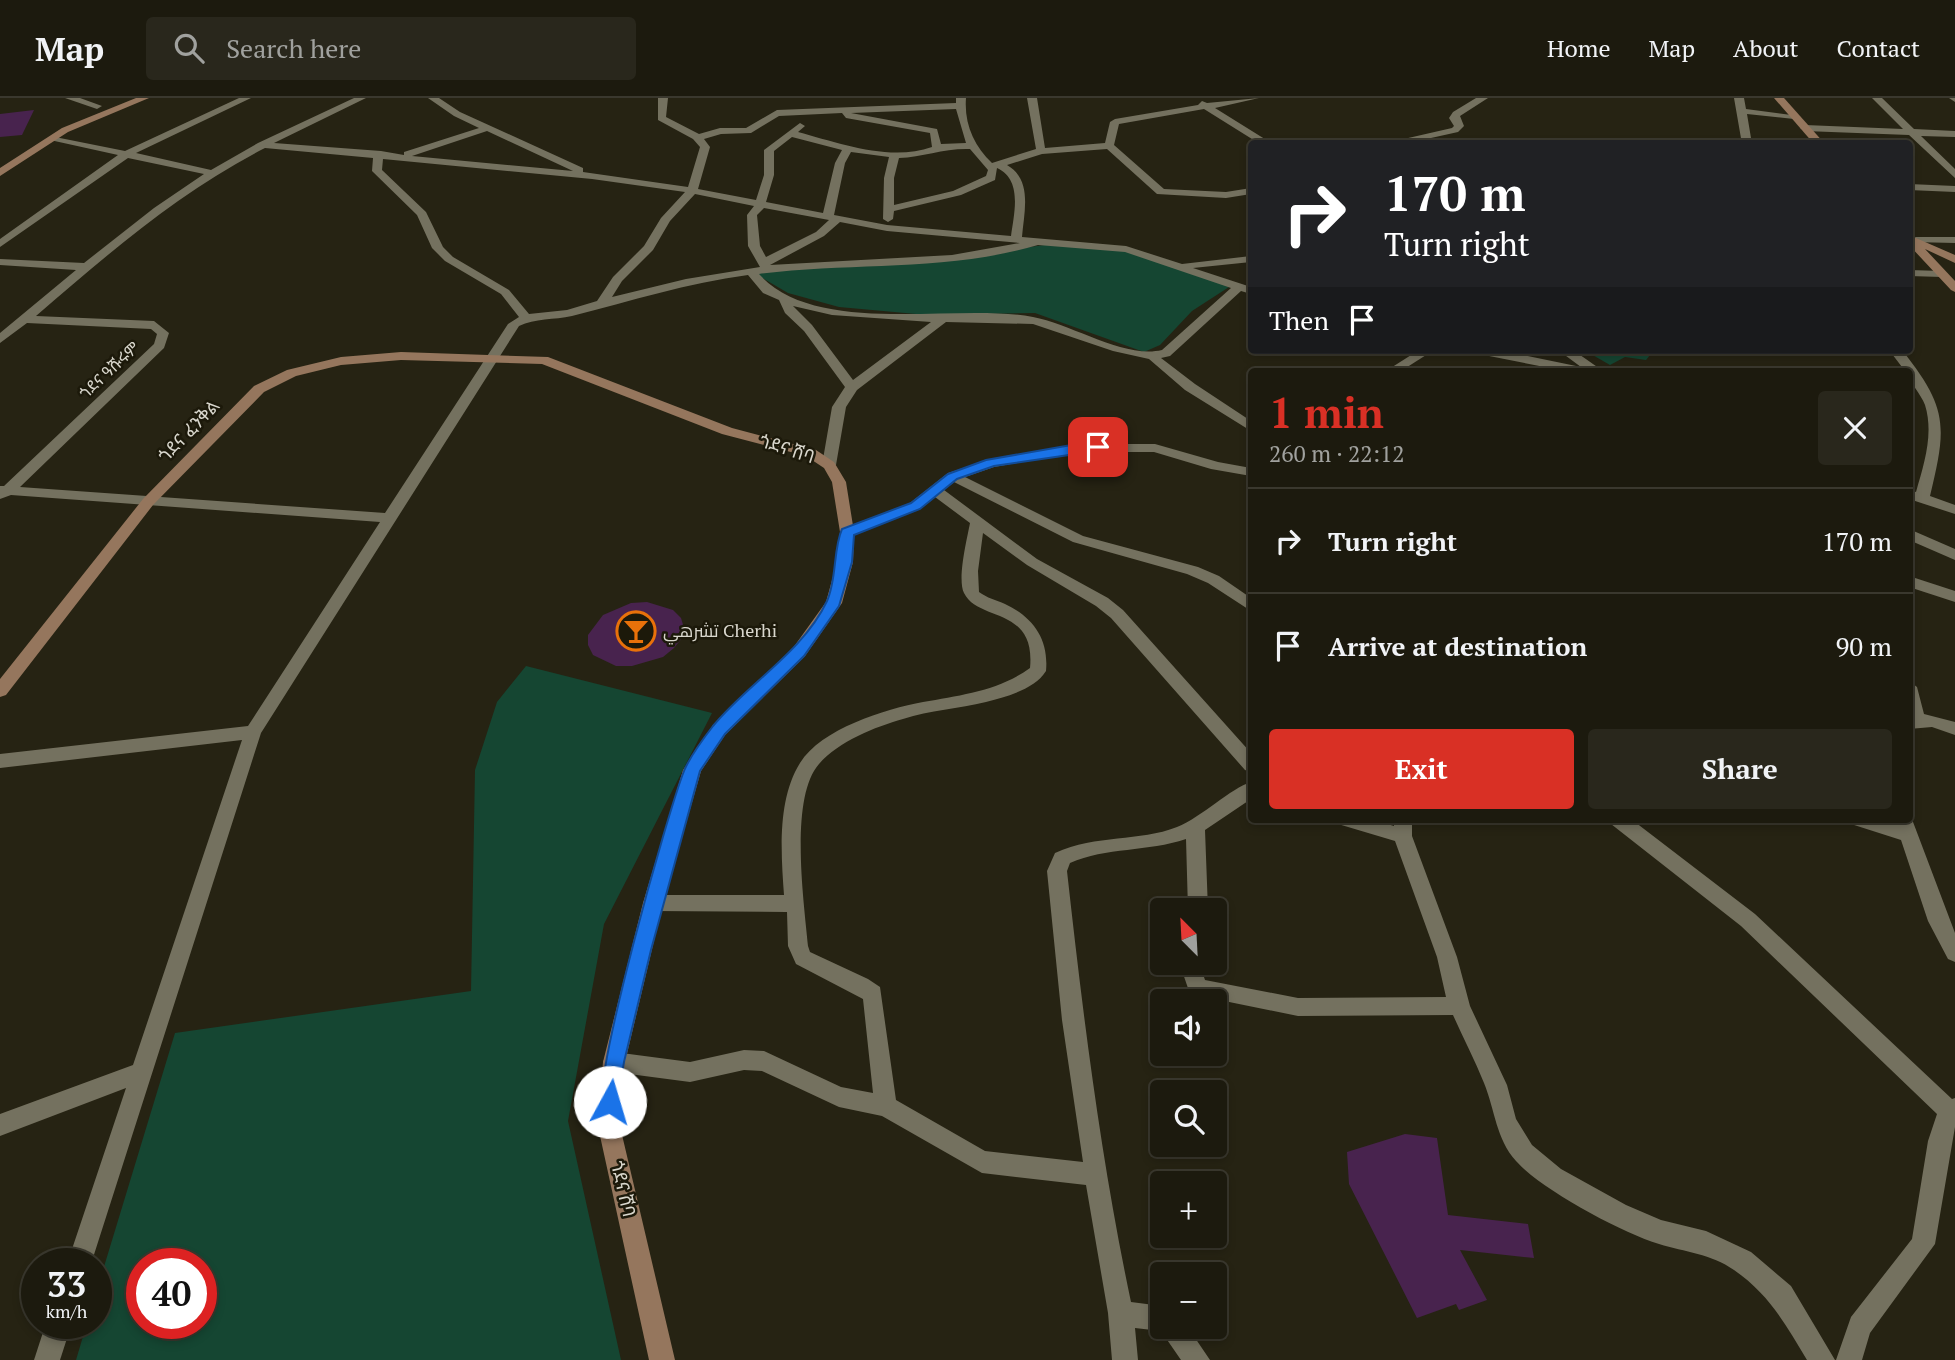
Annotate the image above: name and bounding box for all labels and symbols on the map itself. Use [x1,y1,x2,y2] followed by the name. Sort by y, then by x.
[74,336,144,403] street label: ጎደና ዓሹሩም
[152,394,224,467] street label: ጎደና ፈንቅል
[1068,417,1128,477] pin
[757,428,818,468] street label: ጎደና ሸባ
[615,610,657,652] bar icon: تشرهي Cherhi
[663,618,777,645] place label: تشرهي Cherhi
[1150,898,1227,975] north arrow
[573,1065,647,1139] position arrow
[606,1158,642,1219] street label: ጎደና ሸባ
[126,1248,217,1339] speed limit sign: 40

